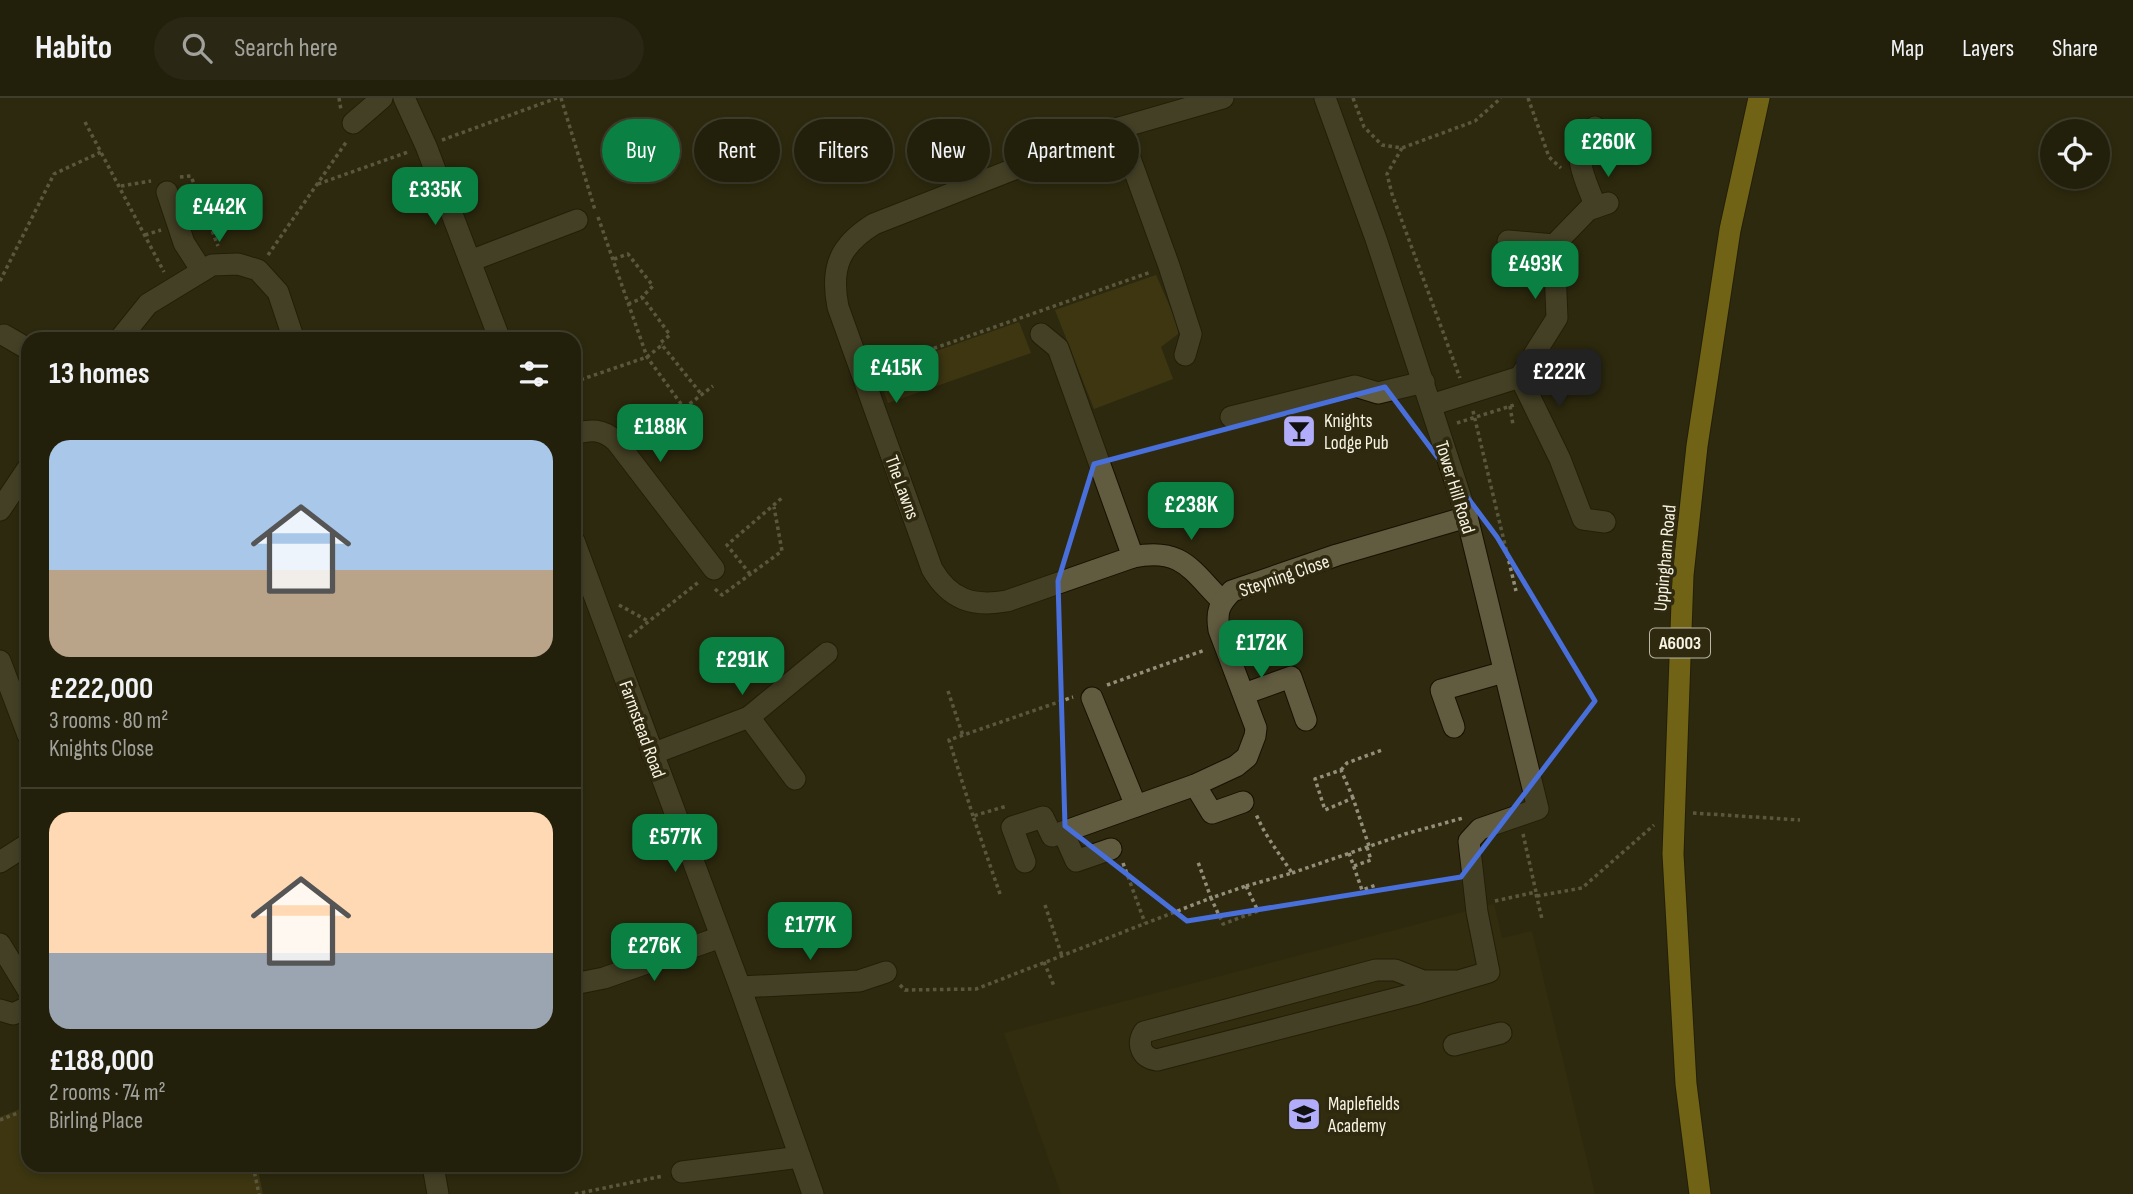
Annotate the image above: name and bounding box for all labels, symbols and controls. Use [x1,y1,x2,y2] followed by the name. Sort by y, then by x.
[154,17,644,80] search box
[35,28,112,68] text: Habito
[178,29,216,67] icon: search
[234,33,338,64] text: Search here
[1891,34,1924,63] text: Map
[1962,34,2014,63] text: Layers
[2052,34,2098,63] text: Share
[602,119,680,182] chip: Buy
[694,119,780,182] chip: Rent
[794,119,893,182] chip: Filters
[907,119,990,182] chip: New
[1004,119,1139,182] chip: Apartment
[2040,119,2110,189] map controls
[2040,119,2110,189] button: locate
[1559,120,1657,179] pin: £260K
[1581,128,1636,156] text: £260K
[386,167,484,227] pin: £335K
[408,176,462,204] text: £335K
[170,184,268,244] pin: £442K
[192,193,246,221] text: £442K
[1486,242,1584,301] pin: £493K
[1508,250,1562,278] text: £493K
[847,345,945,405] pin: £415K
[1510,350,1608,409] pin: £222K
[870,354,922,382] text: £415K
[515,355,553,393] icon: filters
[49,356,150,392] text: 13 homes
[1532,358,1586,386] text: £222K
[611,404,709,464] pin: £188K
[1324,410,1389,455] place label: Knights Lodge Pub
[1280,412,1318,450] bar icon: Knights Lodge Pub
[633,413,687,441] text: £188K
[1430,438,1480,537] street label: Tower Hill Road
[879,452,924,523] street label: The Lawns
[1142,482,1240,542] pin: £238K
[238,486,364,612] icon: home
[1164,491,1218,519] text: £238K
[1649,504,1682,612] street label: Uppingham Road
[1236,550,1333,603] street label: Steyning Close
[1212,620,1310,680] pin: £172K
[1650,628,1710,658] road number: A6003
[1235,629,1287,657] text: £172K
[693,638,791,697] pin: £291K
[715,646,769,674] text: £291K
[49,671,153,707] text: £222,000
[613,678,670,781] street label: Farmstead Road
[49,707,168,735] text: 3 rooms · 80 m²
[49,735,154,763] text: Knights Close
[626,814,724,874] pin: £577K
[648,823,702,851] text: £577K
[238,858,364,984] icon: home
[761,902,859,962] pin: £177K
[784,911,836,939] text: £177K
[605,924,703,983] pin: £276K
[627,932,681,960] text: £276K
[49,1043,154,1079] text: £188,000
[49,1079,166,1107] text: 2 rooms · 74 m²
[1327,1093,1400,1138] place label: Maplefields Academy
[1285,1095,1323,1133] school or university icon: Maplefields Academy
[49,1107,143,1135] text: Birling Place

